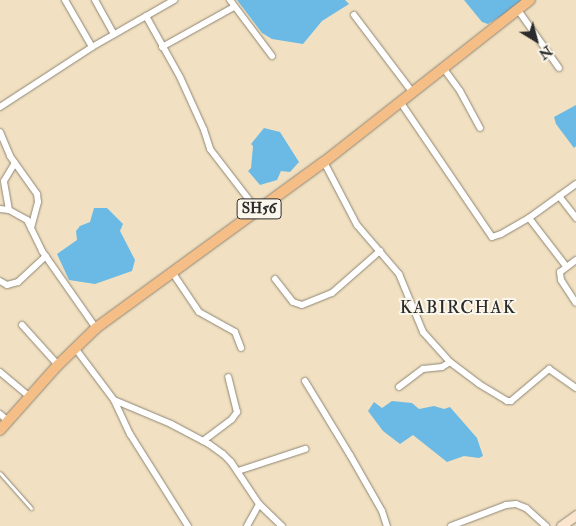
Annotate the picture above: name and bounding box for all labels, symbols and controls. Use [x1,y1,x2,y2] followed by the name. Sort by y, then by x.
[511,15,561,65] north arrow
[535,42,555,63] text: N
[236,196,282,222] road number: SH56
[399,297,517,319] district label: KABIRCHAK

